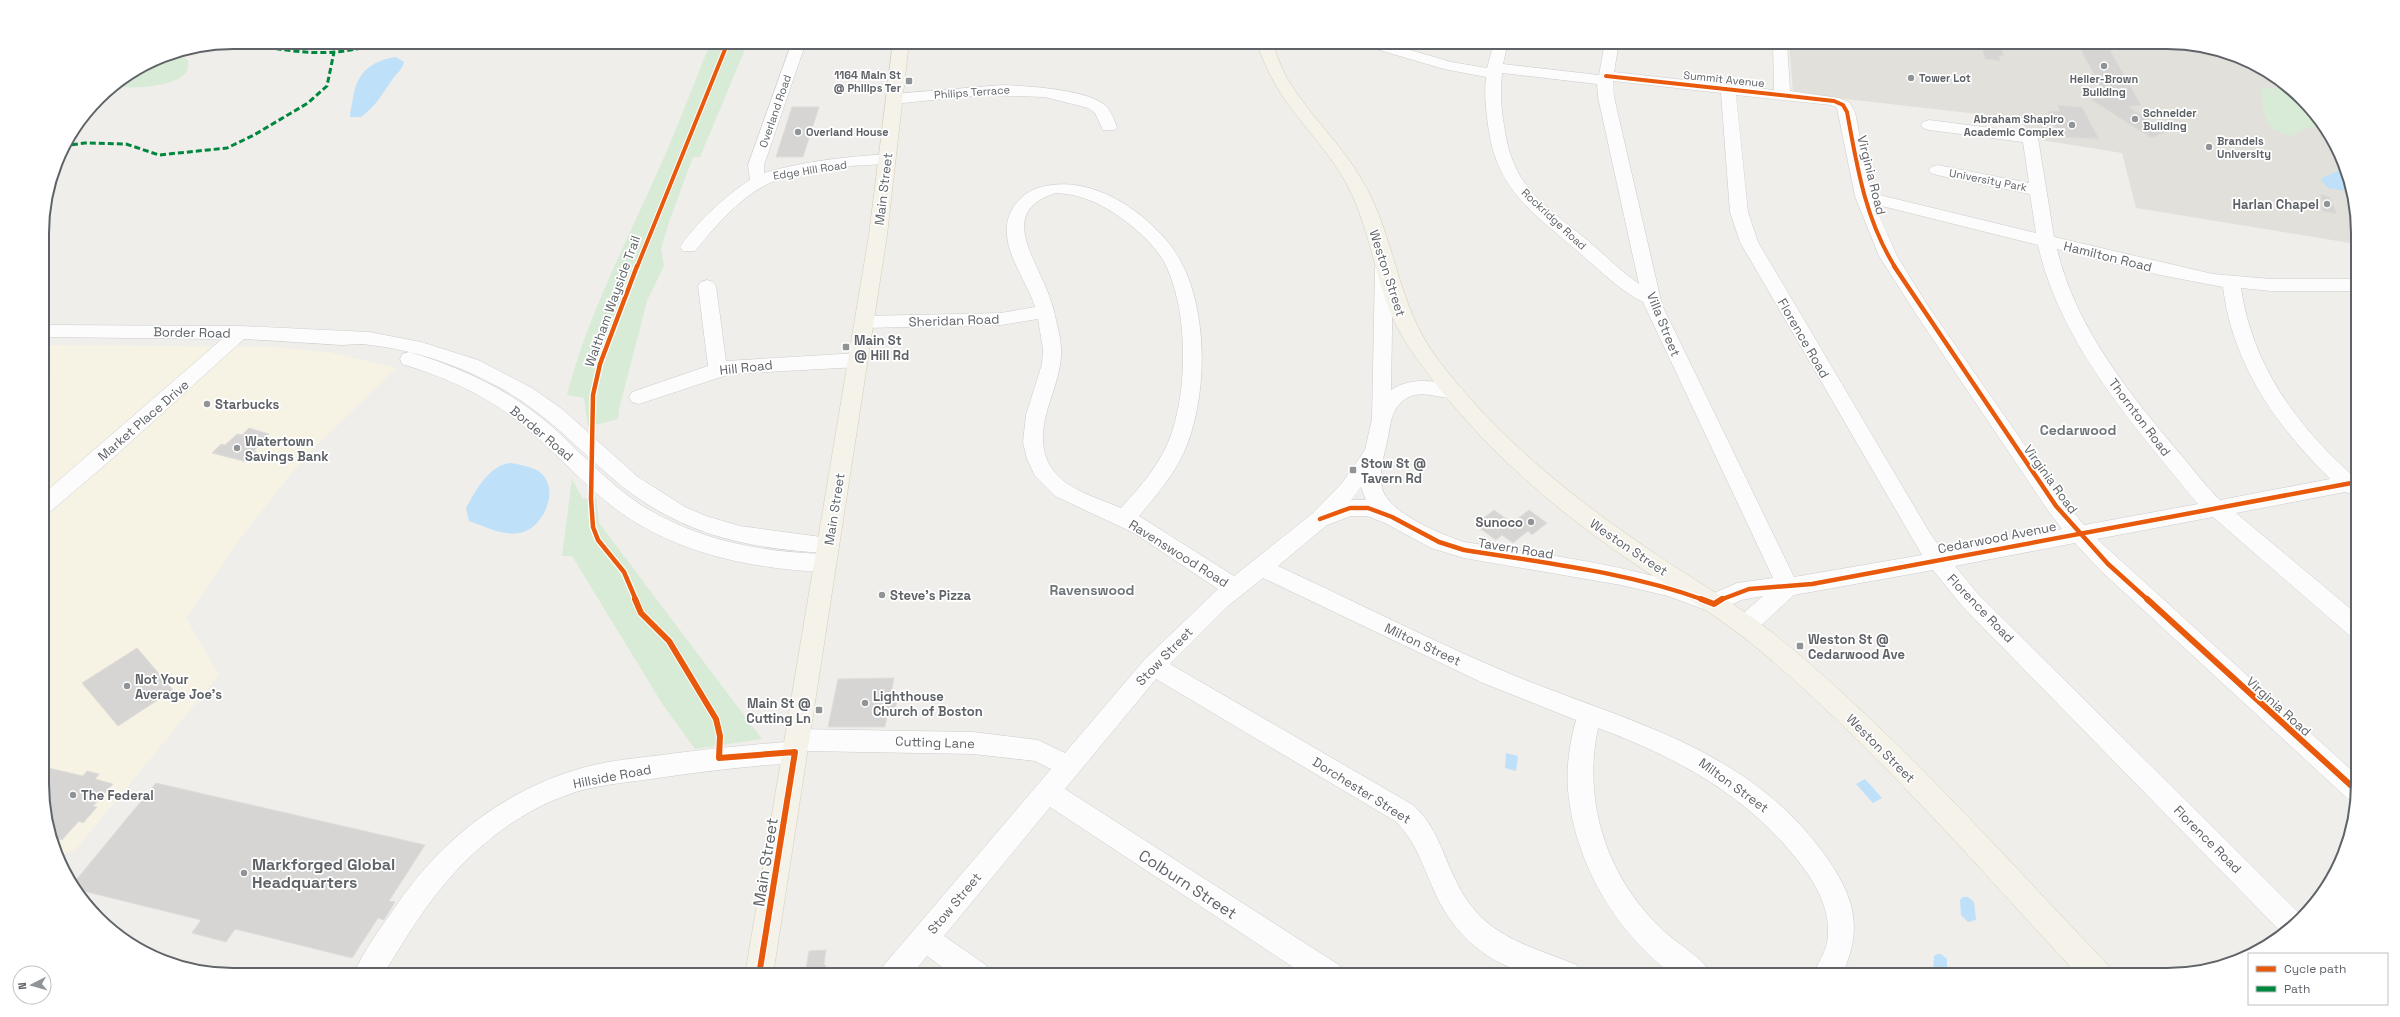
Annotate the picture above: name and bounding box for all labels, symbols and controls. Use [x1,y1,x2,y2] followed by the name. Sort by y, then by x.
[2099,61,2109,71] marker: Heller-Brown Building
[833,68,902,95] place label: 1164 Main St @ Philips Ter
[1683,68,1765,90] street label: Summit Avenue
[1919,71,1971,85] place label: Tower Lot
[2070,72,2138,99] place label: Heller-Brown Building
[756,73,794,149] street label: Overland Road
[1906,73,1916,83] marker: Tower Lot
[904,76,914,86] marker: 1164 Main St @ Philips Ter
[934,82,1010,102] street label: Philips Terrace
[2143,106,2197,133] place label: Schneider Building
[1964,112,2064,139] place label: Abraham Shapiro Academic Complex
[2130,114,2140,124] marker: Schneider Building
[2067,120,2077,130] marker: Abraham Shapiro Academic Complex
[806,125,889,139] place label: Overland House
[793,127,803,137] marker: Overland House
[1853,134,1890,217] street label: Virginia Road
[2217,134,2271,161] place label: Brandeis University
[2204,142,2214,152] marker: Brandeis University
[871,152,896,226] street label: Main Street
[772,157,848,183] street label: Edge Hill Road
[1948,166,2028,194] street label: University Park
[1519,185,1589,253] street label: Rockridge Road
[2232,196,2319,213] place label: Harlan Chapel
[2322,199,2332,209] marker: Harlan Chapel
[1365,228,1410,319] street label: Weston Street
[581,233,644,369] street label: Waltham Wayside Trail
[2062,237,2154,276] street label: Hamilton Road
[1643,289,1684,359] street label: Villa Street
[1774,295,1833,381] street label: Florence Road
[908,310,1000,331] street label: Sheridan Road
[153,323,231,342] street label: Border Road
[854,332,909,364] place label: Main St @ Hill Rd
[841,342,851,352] marker: Main St @ Hill Rd
[719,356,773,379] street label: Hill Road
[2105,375,2174,460] street label: Thornton Road
[94,376,192,465] street label: Market Place Drive
[215,396,280,413] place label: Starbucks
[202,399,212,409] marker: Starbucks
[507,402,577,465] street label: Border Road
[2040,421,2116,439] district label: Cedarwood
[245,433,329,465] place label: Watertown Savings Bank
[2020,441,2081,517] street label: Virginia Road
[232,443,242,453] marker: Watertown Savings Bank
[1361,455,1426,487] place label: Stow St @ Tavern Rd
[1348,465,1358,475] marker: Stow St @ Tavern Rd
[820,472,849,546] street label: Main Street
[1476,514,1523,531] place label: Sunoco
[1586,515,1671,580] street label: Weston Street
[1126,516,1232,591] street label: Ravenswood Road
[1526,517,1536,527] marker: Sunoco
[1936,518,2058,557] street label: Cedarwood Avenue
[1477,534,1555,563] street label: Tavern Road
[1944,570,2018,646] street label: Florence Road
[1049,581,1135,599] district label: Ravenswood
[890,587,972,604] place label: Steve's Pizza
[877,590,887,600] marker: Steve's Pizza
[1382,619,1464,670] street label: Milton Street
[1132,623,1197,689] street label: Stow Street
[1808,631,1905,663] place label: Weston St @ Cedarwood Ave
[1795,641,1805,651] marker: Weston St @ Cedarwood Ave
[135,671,222,703] place label: Not Your Average Joe's
[2243,673,2315,740] street label: Virginia Road
[122,681,132,691] marker: Not Your Average Joe's
[873,688,983,720] place label: Lighthouse Church of Boston
[746,695,811,727] place label: Main St @ Cutting Ln
[860,698,870,708] marker: Lighthouse Church of Boston
[814,705,824,715] marker: Main St @ Cutting Ln
[1843,710,1919,786] street label: Weston Street
[895,733,975,752] street label: Cutting Lane
[1309,753,1414,828] street label: Dorchester Street
[1695,754,1772,817] street label: Milton Street
[571,761,653,792] street label: Hillside Road
[81,787,154,804] place label: The Federal
[68,790,78,800] marker: The Federal
[2170,802,2245,877] street label: Florence Road
[748,816,783,908] street label: Main Street
[1135,845,1241,924] street label: Colburn Street
[252,854,395,893] place label: Markforged Global Headquarters
[239,868,249,878] marker: Markforged Global Headquarters
[924,869,985,938] street label: Stow Street
[2248,953,2388,1005] legend
[2284,961,2346,977] text: Cycle path
[12,965,52,1005] north arrow
[2284,981,2310,997] text: Path
[15,982,29,990] text: N

